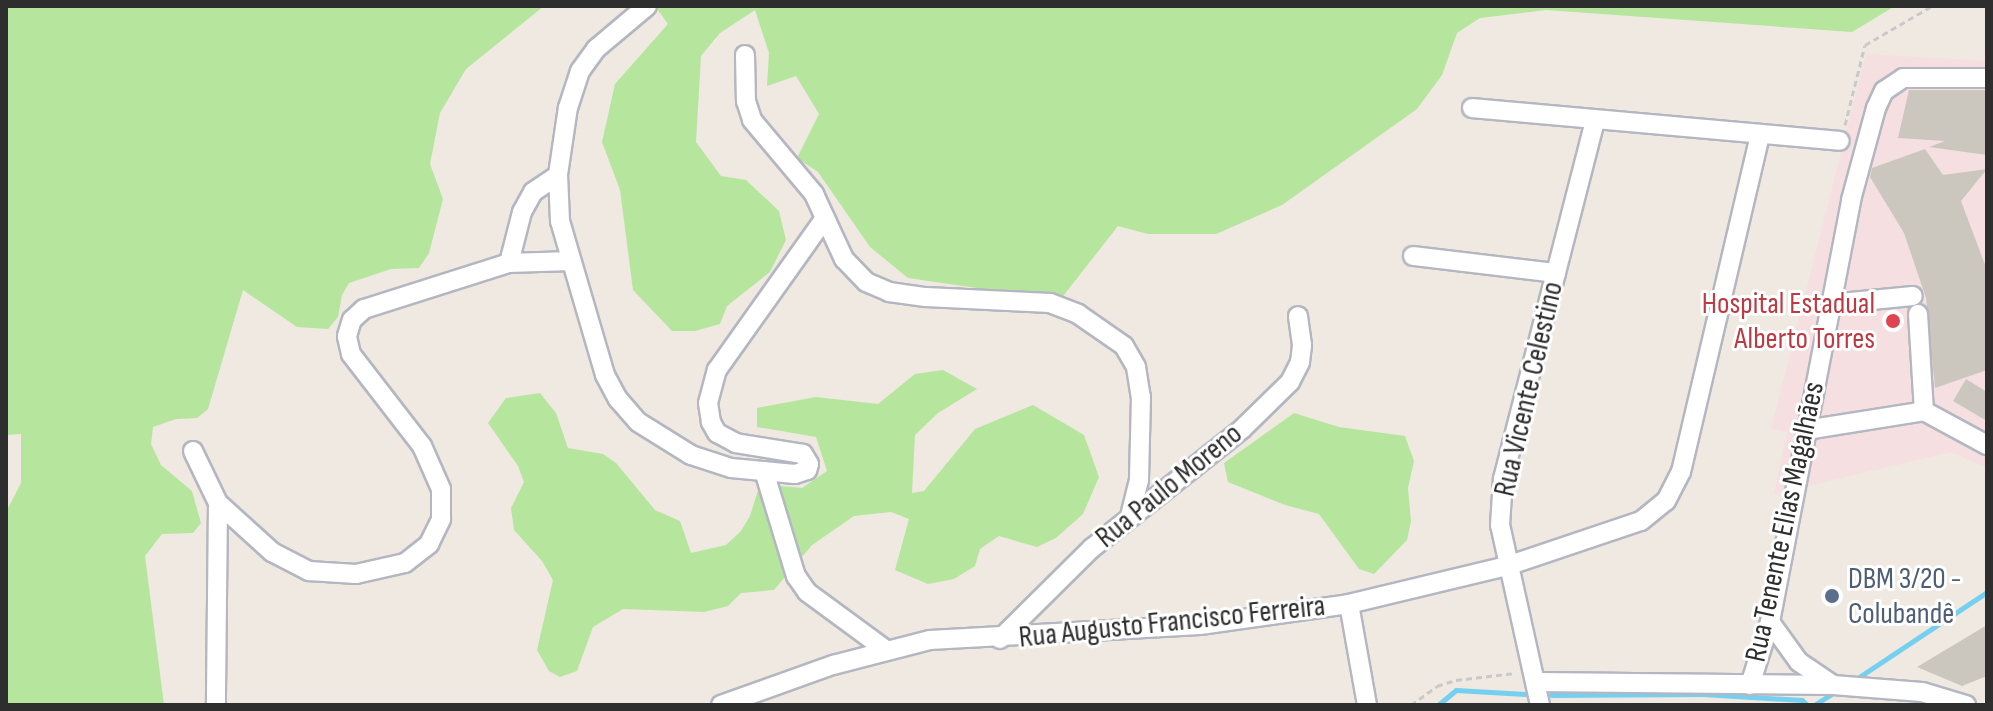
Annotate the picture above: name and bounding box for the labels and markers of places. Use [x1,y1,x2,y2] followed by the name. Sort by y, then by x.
[1702,286,1875,356] place label: Hospital Estadual Alberto Torres
[1882,310,1904,332] marker: Hospital Estadual Alberto Torres
[1848,561,1962,632] place label: DBM 3/20 - Colubandê
[1823,587,1841,605] marker: DBM 3/20 - Colubandê

